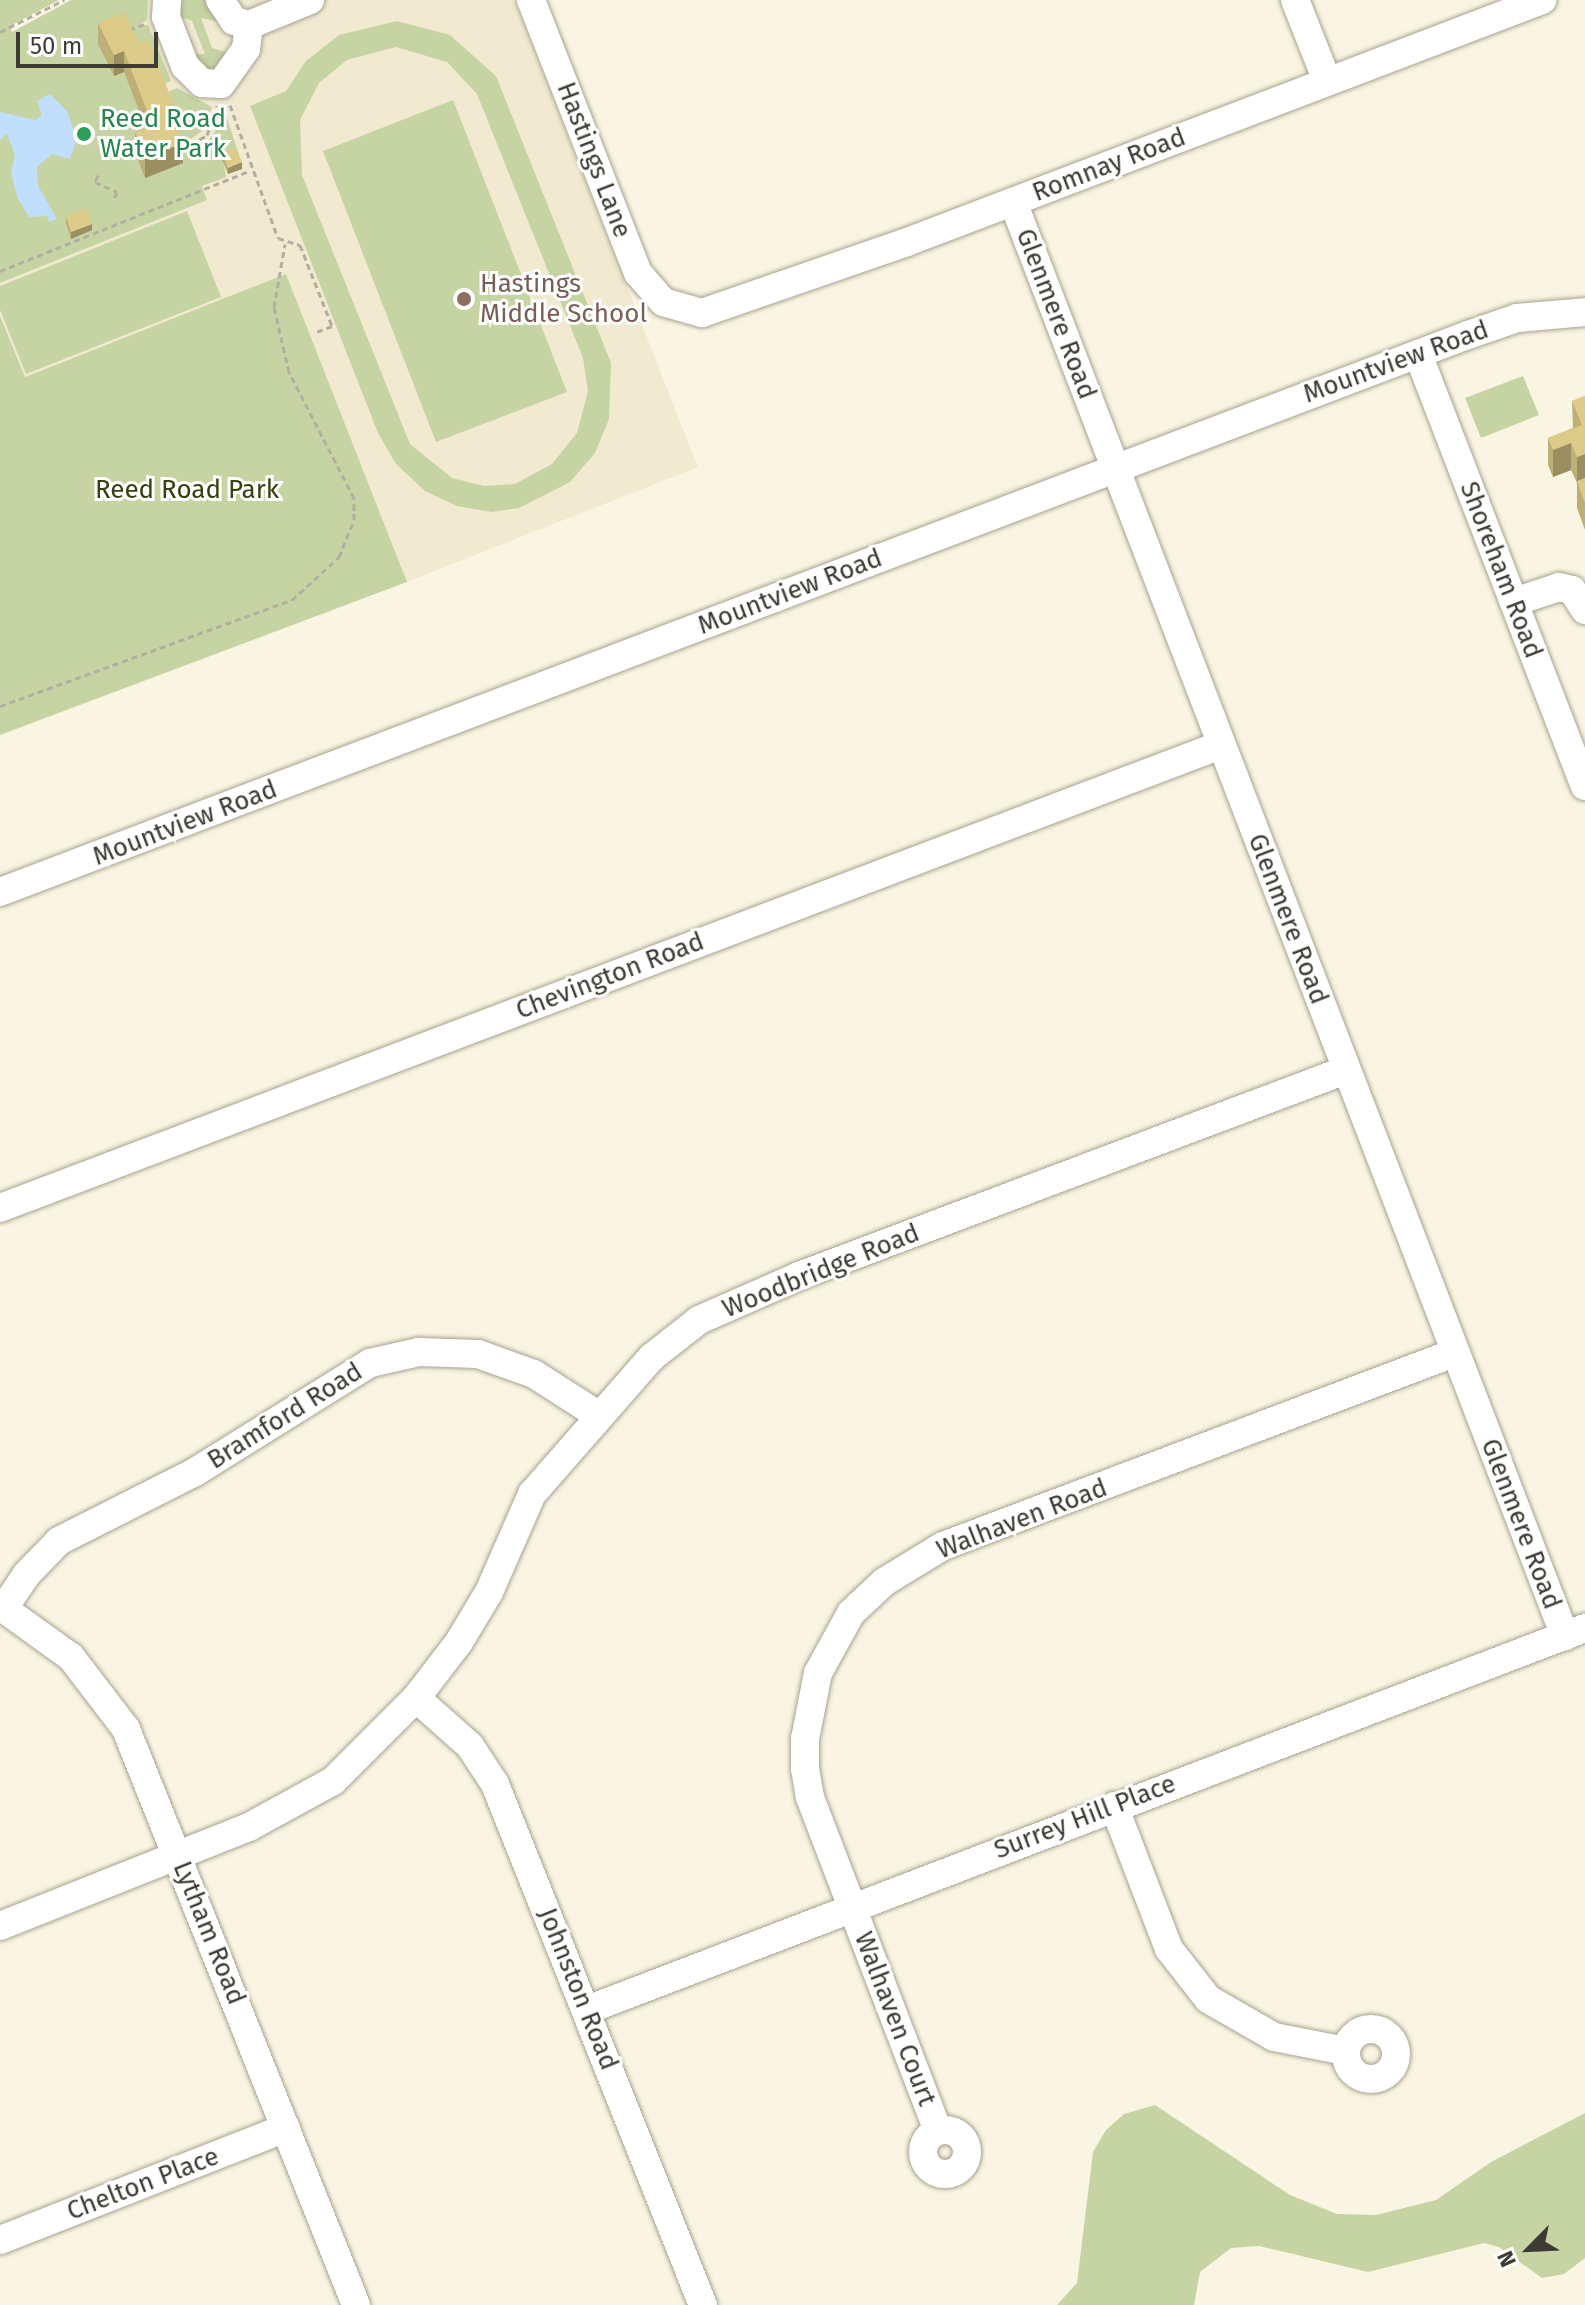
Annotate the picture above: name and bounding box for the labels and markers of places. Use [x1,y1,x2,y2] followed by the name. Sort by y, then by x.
[100,103,226,164] place label: Reed Road Water Park
[75,125,93,143] marker: Reed Road Water Park
[480,268,647,330] place label: Hastings Middle School
[455,290,473,308] marker: Hastings Middle School

